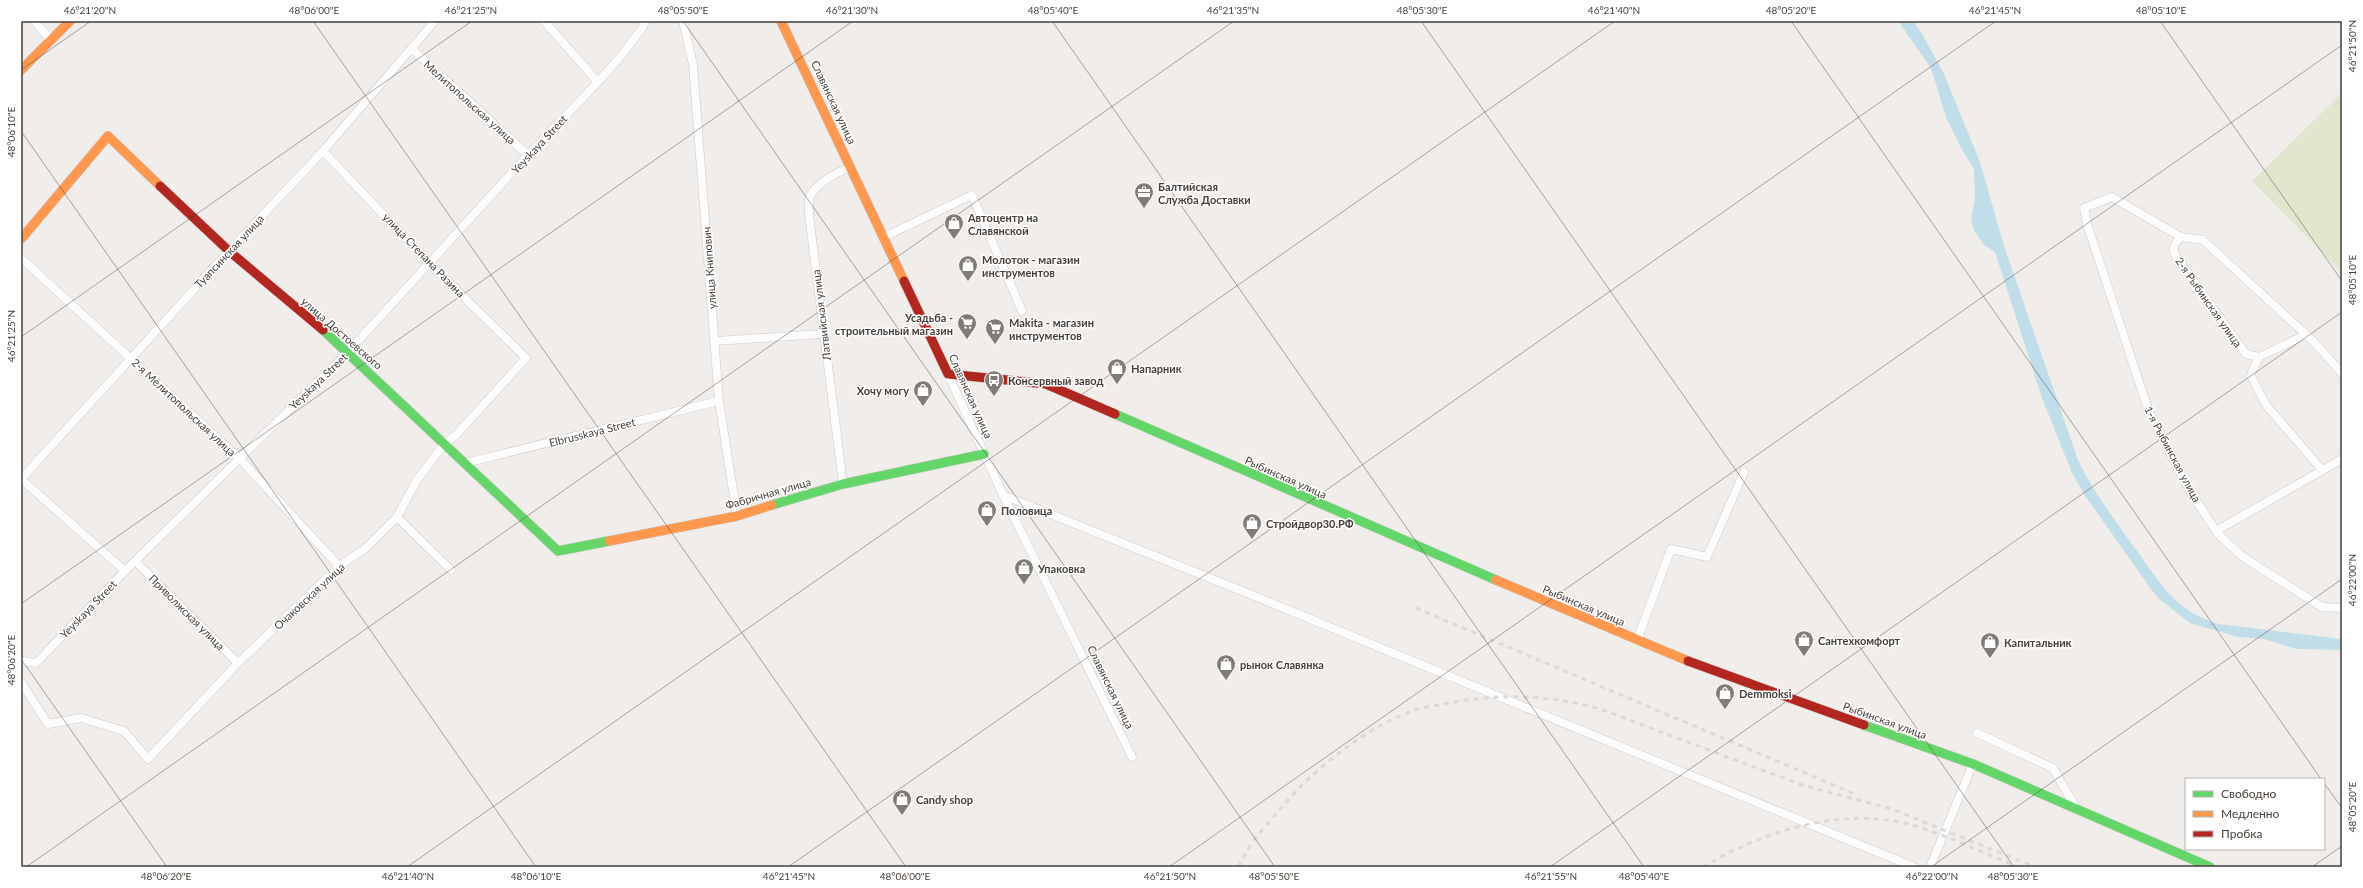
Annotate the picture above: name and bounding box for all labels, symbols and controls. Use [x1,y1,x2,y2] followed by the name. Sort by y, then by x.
[64,4,116,16] text: 46°21'20"N
[289,4,339,16] text: 48°06'00"E
[445,4,497,16] text: 46°21'25"N
[658,4,708,16] text: 48°05'50"E
[826,4,878,16] text: 46°21'30"N
[1028,4,1078,16] text: 48°05'40"E
[1207,4,1259,16] text: 46°21'35"N
[1397,4,1447,16] text: 48°05'30"E
[1588,4,1640,16] text: 46°21'40"N
[1766,4,1816,16] text: 48°05'20"E
[1969,4,2021,16] text: 46°21'45"N
[2136,4,2186,16] text: 48°05'10"E
[2346,20,2358,72] text: 46°21'50"N
[421,57,519,147] street label: Мелитопольская улица
[809,58,859,146] street label: Славянская улица
[5,107,17,157] text: 48°06'10"E
[509,112,569,176] street label: Yeyskaya Street
[1158,180,1251,206] place label: Балтийская Служба Доставки
[1133,181,1155,209] office icon: Балтийская Служба Доставки
[380,210,468,300] street label: улица Степана Разина
[967,211,1038,237] place label: Автоцентр на Славянской
[192,212,266,290] street label: Туапсинская улица
[943,212,965,240] shop icon: Автоцентр на Славянской
[700,226,718,310] street label: улица Книпович
[982,253,1080,279] place label: Молоток - магазин инструментов
[957,254,979,282] shop icon: Молоток - магазин инструментов
[2173,255,2245,349] street label: 2-я Рыбинская улица
[2346,255,2358,305] text: 48°05'10"E
[809,269,833,362] street label: Латвийская улица
[299,294,385,372] street label: улица Достоевского
[5,310,17,362] text: 46°21'25"N
[835,311,953,337] place label: Усадьба - строительный магазин
[956,312,978,340] supermarket icon: Усадьба - строительный магазин
[1009,316,1094,342] place label: Makita - магазин инструментов
[984,317,1006,345] supermarket icon: Makita - магазин инструментов
[286,350,350,412] street label: Yeyskaya Street
[947,352,995,440] street label: Славянская улица
[129,355,239,459] street label: 2-я Мелитопольская улица
[1106,357,1128,385] shop icon: Напарник
[1131,362,1182,375] place label: Напарник
[983,369,1005,397] bus stop icon: Консервный завод
[1008,374,1103,387] place label: Консервный завод
[912,379,934,407] shop icon: Хочу могу
[857,384,909,397] place label: Хочу могу
[2142,404,2204,504] street label: 1-я Рыбинская улица
[548,415,637,449] street label: Elbrusskaya Street
[1243,453,1329,501] street label: Рыбинская улица
[724,475,812,511] street label: Фабричная улица
[976,499,998,527] shop icon: Половица
[1001,504,1052,517] place label: Половица
[1241,512,1263,540] shop icon: Стройдвор30.РФ
[1266,517,1354,530] place label: Стройдвор30.РФ
[2346,554,2358,606] text: 46°22'00"N
[1013,557,1035,585] shop icon: Упаковка
[271,560,347,632] street label: Очаковская улица
[1037,562,1085,575] place label: Упаковка
[146,571,228,653] street label: Приволжская улица
[57,577,119,641] street label: Yeyskaya Street
[1541,582,1627,628] street label: Рыбинская улица
[1793,629,1815,657] shop icon: Сантехкомфорт
[1979,631,2001,659] shop icon: Капитальник
[1818,634,1901,647] place label: Сантехкомфорт
[5,635,17,685] text: 48°06'20"E
[2004,636,2072,649] place label: Капитальник
[1085,643,1137,731] street label: Славянская улица
[1215,653,1237,681] shop icon: рынок Славянка
[1240,658,1324,671] place label: рынок Славянка
[1714,682,1736,710] shop icon: Demmoksi
[1739,687,1792,700] place label: Demmoksi
[1841,699,1929,741] street label: Рыбинская улица
[2185,778,2325,850] legend
[2346,782,2358,832] text: 48°05'20"E
[2221,786,2277,801] text: Свободно
[891,788,913,816] shop icon: Candy shop
[916,793,973,806] place label: Candy shop
[2221,806,2280,821] text: Медленно
[2221,826,2262,841] text: Пробка
[141,870,191,882] text: 48°06'20"E
[382,870,434,882] text: 46°21'40"N
[511,870,561,882] text: 48°06'10"E
[763,870,815,882] text: 46°21'45"N
[880,870,930,882] text: 48°06'00"E
[1144,870,1196,882] text: 46°21'50"N
[1249,870,1299,882] text: 48°05'50"E
[1525,870,1577,882] text: 46°21'55"N
[1619,870,1669,882] text: 48°05'40"E
[1906,870,1958,882] text: 46°22'00"N
[1988,870,2038,882] text: 48°05'30"E

